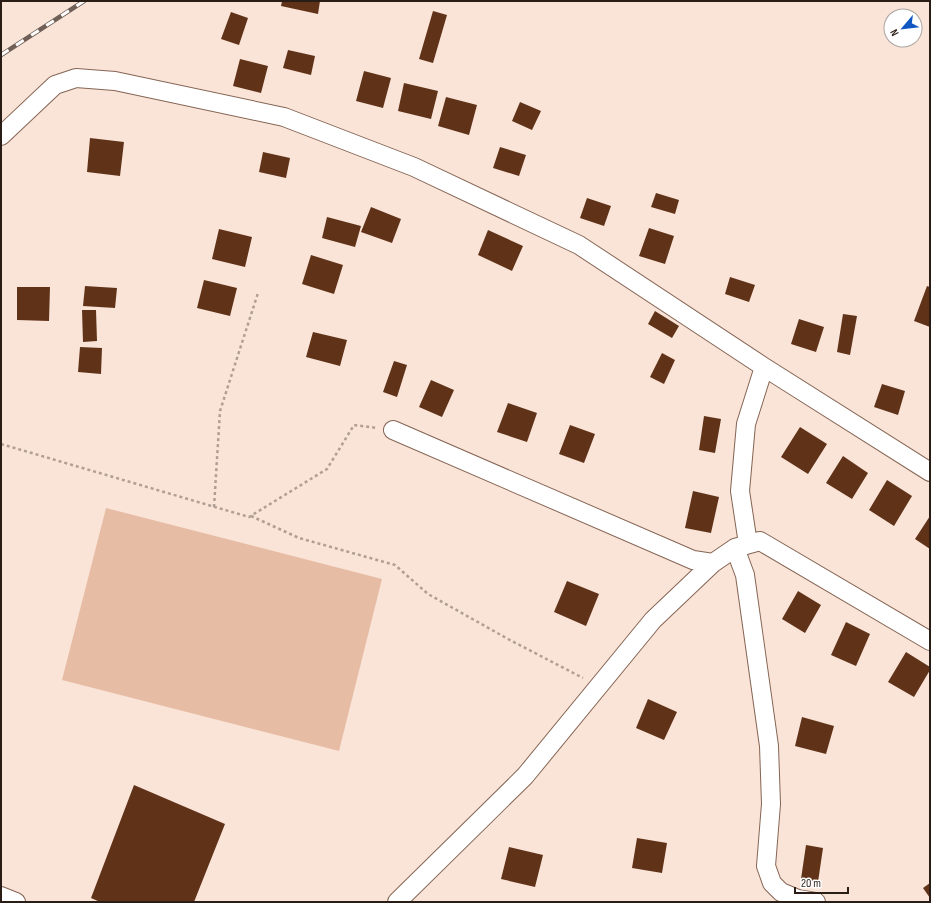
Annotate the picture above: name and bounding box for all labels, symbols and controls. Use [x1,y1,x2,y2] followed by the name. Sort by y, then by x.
[883,8,923,48] north arrow
[887,27,902,38] text: N
[795,869,848,895] scale bar
[801,876,821,891] text: 20 m

